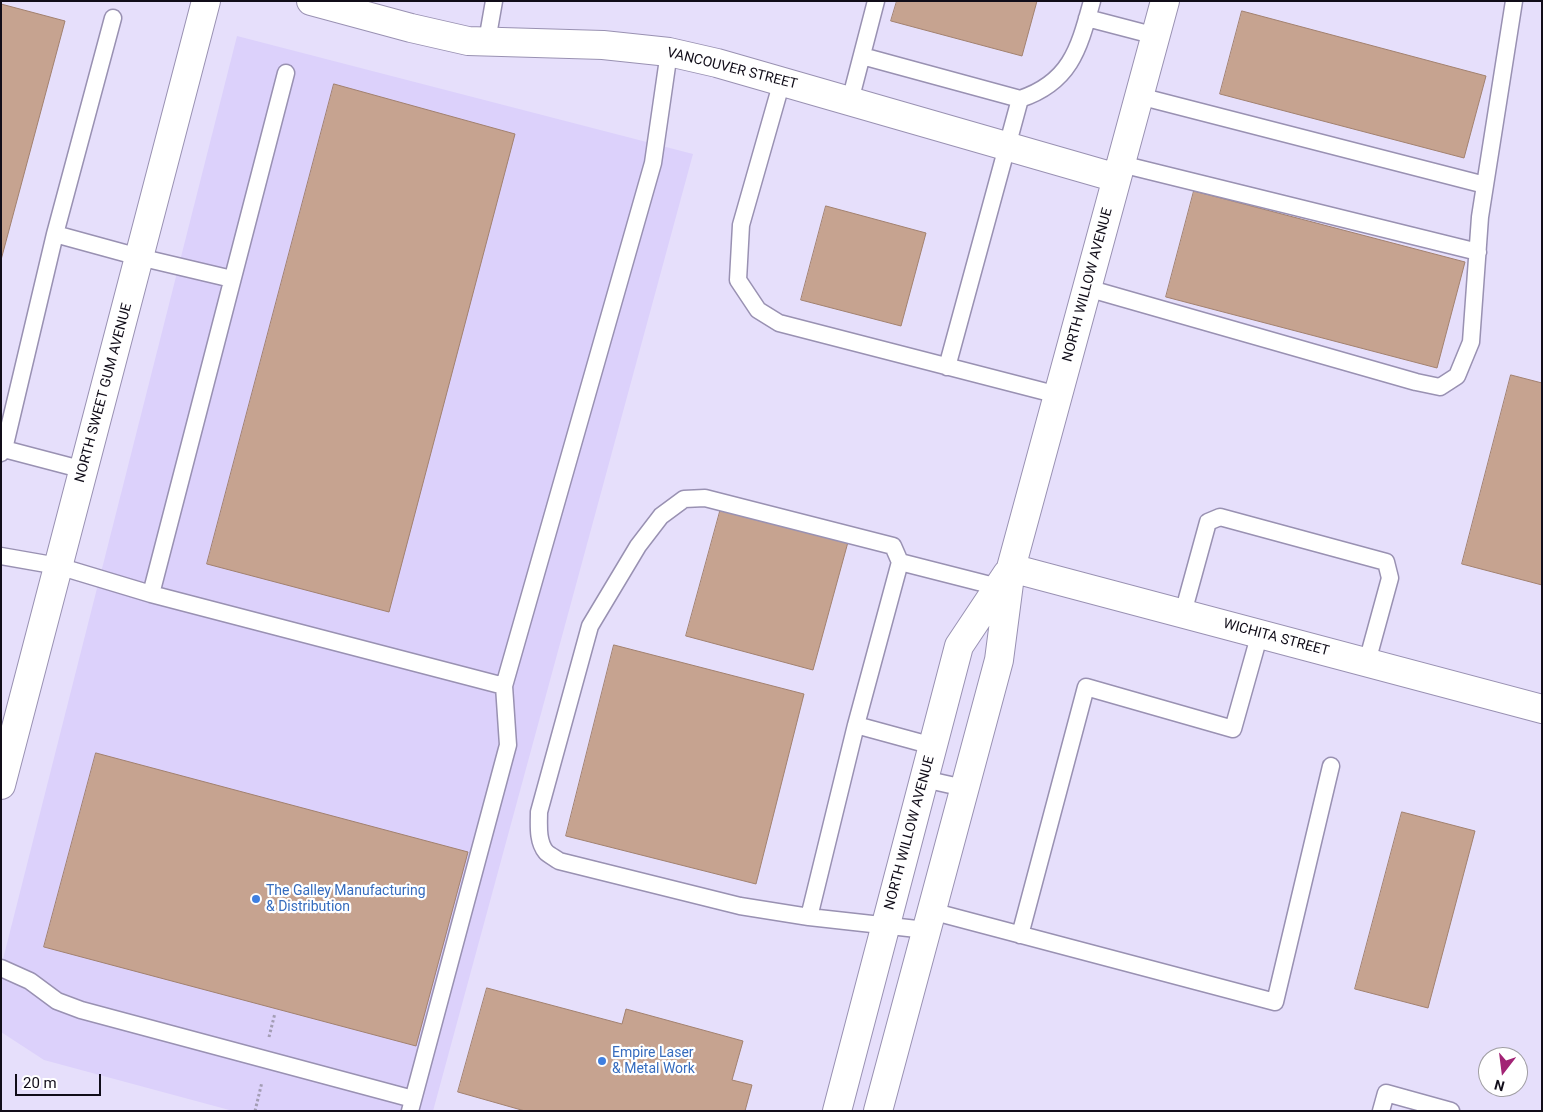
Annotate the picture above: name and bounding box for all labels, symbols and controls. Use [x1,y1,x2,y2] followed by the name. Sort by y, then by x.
[665,45,799,93] street label: VANCOUVER STREET
[1059,206,1117,364] street label: NORTH WILLOW AVENUE
[72,302,136,484] street label: NORTH SWEET GUM AVENUE
[1221,616,1331,660] street label: WICHITA STREET
[881,754,939,912] street label: NORTH WILLOW AVENUE
[266,883,425,916] place label: The Galley Manufacturing & Distribution
[250,893,262,905] marker: The Galley Manufacturing & Distribution
[612,1045,695,1078] place label: Empire Laser & Metal Work
[1478,1047,1528,1097] north arrow
[596,1055,608,1067] marker: Empire Laser & Metal Work
[18,1064,104,1096] scale bar
[23,1074,57,1092] text: 20 m
[1493,1077,1506,1095] text: N

